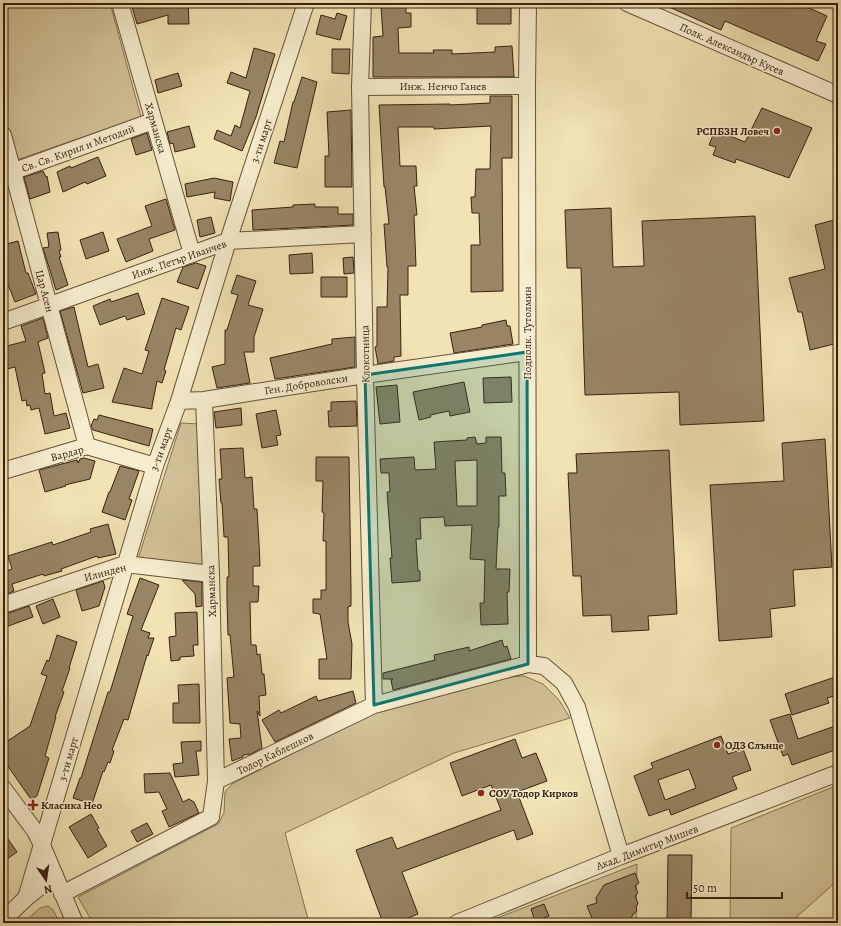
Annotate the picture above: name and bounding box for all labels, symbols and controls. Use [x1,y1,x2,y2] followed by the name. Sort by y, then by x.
[677,20,787,79] street label: Полк. Александър Кусев
[399,79,487,94] street label: Инж. Ненчо Ганев
[141,101,170,156] street label: Харманска
[247,117,276,165] street label: 3-ти март
[20,121,137,176] street label: Св. Св. Кирил и Методий
[696,124,769,139] place label: РСПБЗН Ловеч
[772,126,782,136] marker: РСПБЗН Ловеч
[130,236,229,283] street label: Инж. Петър Иванчев
[32,268,57,314] street label: Цар Асен
[520,286,535,380] street label: Подполк. Тутолмин
[357,324,374,383] street label: Клокотница
[263,370,349,398] street label: Ген. Доброволски
[147,425,176,473] street label: 3-ти март
[49,442,86,465] street label: Вардар
[82,560,128,585] street label: Илинден
[203,564,220,617] street label: Харманска
[234,728,316,778] street label: Тодор Каблешков
[55,735,82,783] street label: 3-ти март
[725,738,784,753] place label: ОДЗ Слънце
[712,740,722,750] marker: ОДЗ Слънце
[489,786,579,801] place label: СОУ Тодор Кирков
[476,788,486,798] marker: СОУ Тодор Кирков
[41,798,102,813] place label: Класика Нео
[28,800,38,810] marker: Класика Нео
[593,821,700,874] street label: Акад. Димитър Мишев
[26,860,66,900] north arrow
[687,874,782,900] scale bar
[693,880,717,896] text: 50 m
[43,881,54,897] text: N

